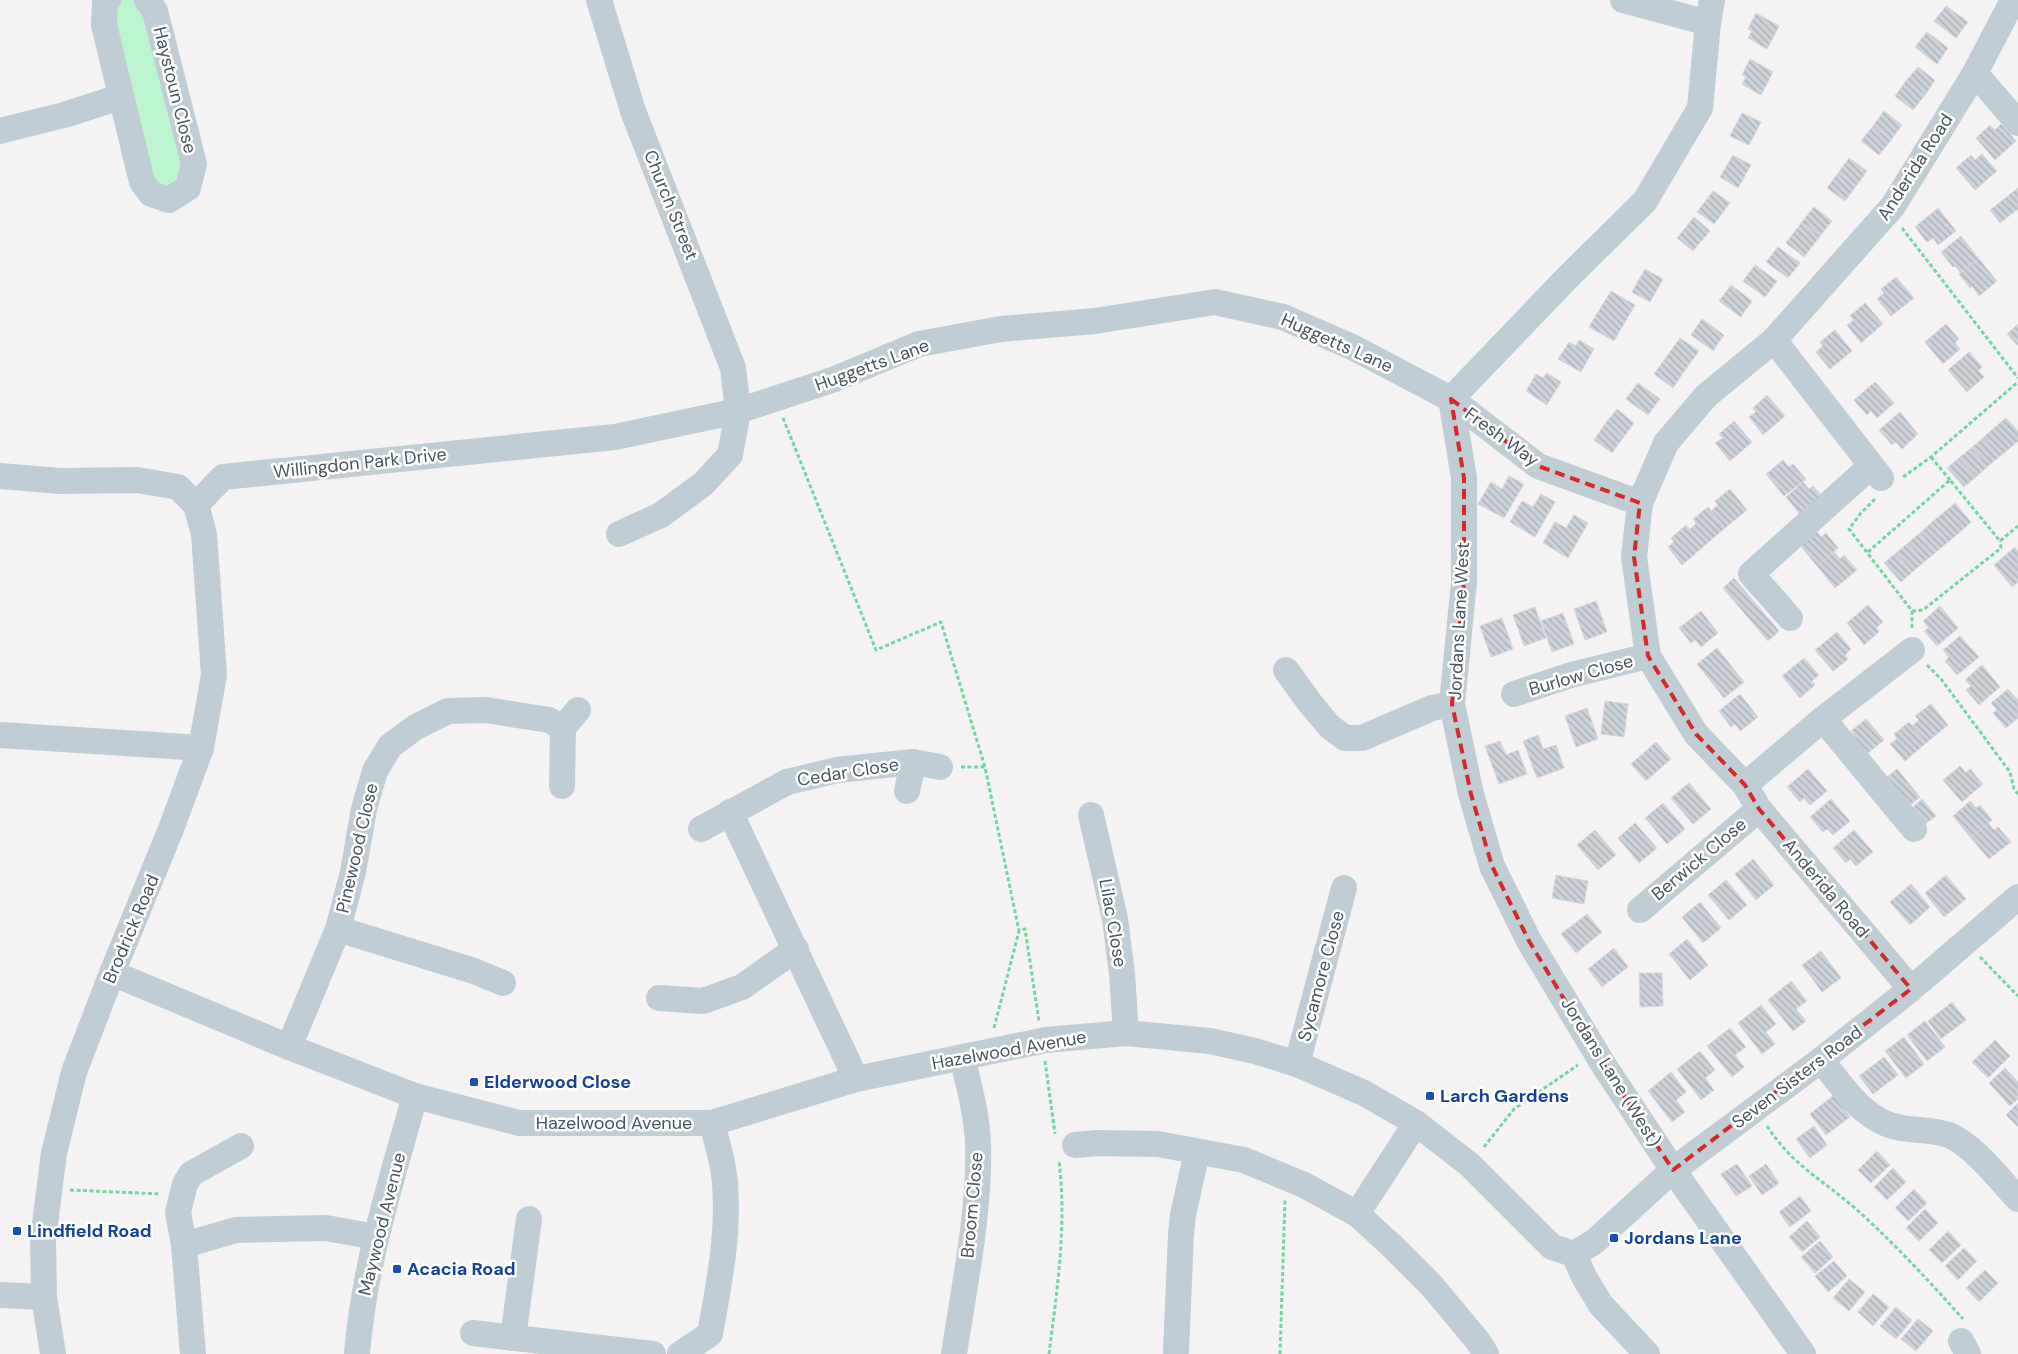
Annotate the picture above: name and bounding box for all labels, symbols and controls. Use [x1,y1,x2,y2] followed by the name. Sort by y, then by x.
[148,24,202,156] street label: Haystoun Close
[1872,109,1958,225] street label: Anderida Road
[638,147,704,263] street label: Church Street
[1277,308,1397,378] street label: Huggetts Lane
[812,333,932,397] street label: Huggetts Lane
[1460,402,1544,472] street label: Fresh Way
[272,442,448,484] street label: Willingdon Park Drive
[1443,541,1475,701] street label: Jordans Lane West
[1526,649,1636,701] street label: Burlow Close
[795,752,901,792] street label: Cedar Close
[330,781,384,915] street label: Pinewood Close
[1647,812,1751,906] street label: Berwick Close
[1777,833,1875,943] street label: Anderida Road
[97,871,165,987] street label: Brodrick Road
[1093,877,1133,969] street label: Lilac Close
[1292,908,1350,1044] street label: Sycamore Close
[1555,993,1667,1151] street label: Jordans Lane (West)
[1727,1020,1867,1134] street label: Seven Sisters Road
[930,1025,1088,1075] street label: Hazelwood Avenue
[484,1070,631,1094] place label: Elderwood Close
[468,1076,480,1088] marker: Elderwood Close
[1440,1084,1569,1108] place label: Larch Gardens
[1424,1090,1436,1102] marker: Larch Gardens
[536,1111,692,1135] street label: Hazelwood Avenue
[353,1150,411,1298] street label: Maywood Avenue
[955,1151,989,1259] street label: Broom Close
[27,1219,152,1243] place label: Lindfield Road
[11,1225,23,1237] marker: Lindfield Road
[1624,1226,1742,1250] place label: Jordans Lane
[1608,1232,1620,1244] marker: Jordans Lane
[407,1257,516,1281] place label: Acacia Road
[391,1263,403,1275] marker: Acacia Road

